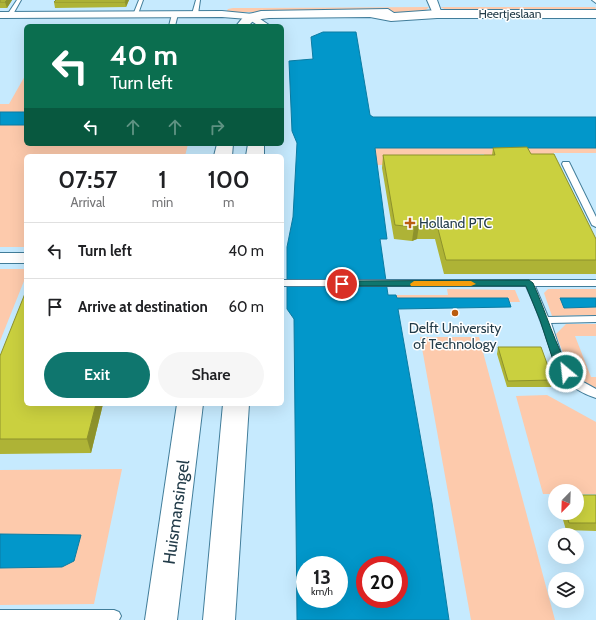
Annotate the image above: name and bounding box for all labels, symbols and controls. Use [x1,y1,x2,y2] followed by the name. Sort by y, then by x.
[478,6,542,21] street label: Heertjeslaan
[110,38,178,72] text: 40 m
[44,40,96,92] icon: left
[110,72,173,94] text: Turn left
[80,116,102,138] icon: left
[122,116,144,138] icon: ahead
[164,116,186,138] icon: ahead
[206,116,228,138] icon: right
[58,165,118,194] text: 07:57
[158,165,167,194] text: 1
[207,165,250,194] text: 100
[71,194,105,210] text: Arrival
[152,194,173,210] text: min
[223,194,234,210] text: m
[419,214,493,232] place label: Holland PTC
[404,217,416,229] marker: Holland PTC
[44,240,66,262] icon: left
[78,242,132,260] text: Turn left
[228,242,264,260] text: 40 m
[325,267,359,301] pin
[331,273,353,295] icon: arrive
[44,296,66,318] icon: arrive
[78,298,208,316] text: Arrive at destination
[228,298,264,316] text: 60 m
[450,308,460,318] marker: Delft University of Technology
[409,319,501,353] place label: Delft University of Technology
[545,351,587,393] position arrow
[44,352,150,398] button: Exit
[158,352,264,398] button: Share
[159,458,193,566] street label: Huismansingel
[548,484,584,520] north arrow
[548,484,584,608] map controls
[548,528,584,564] button: search
[356,556,408,608] speed limit sign: 20
[313,565,331,589] text: 13
[548,572,584,608] button: layers
[311,585,333,598] text: km/h

